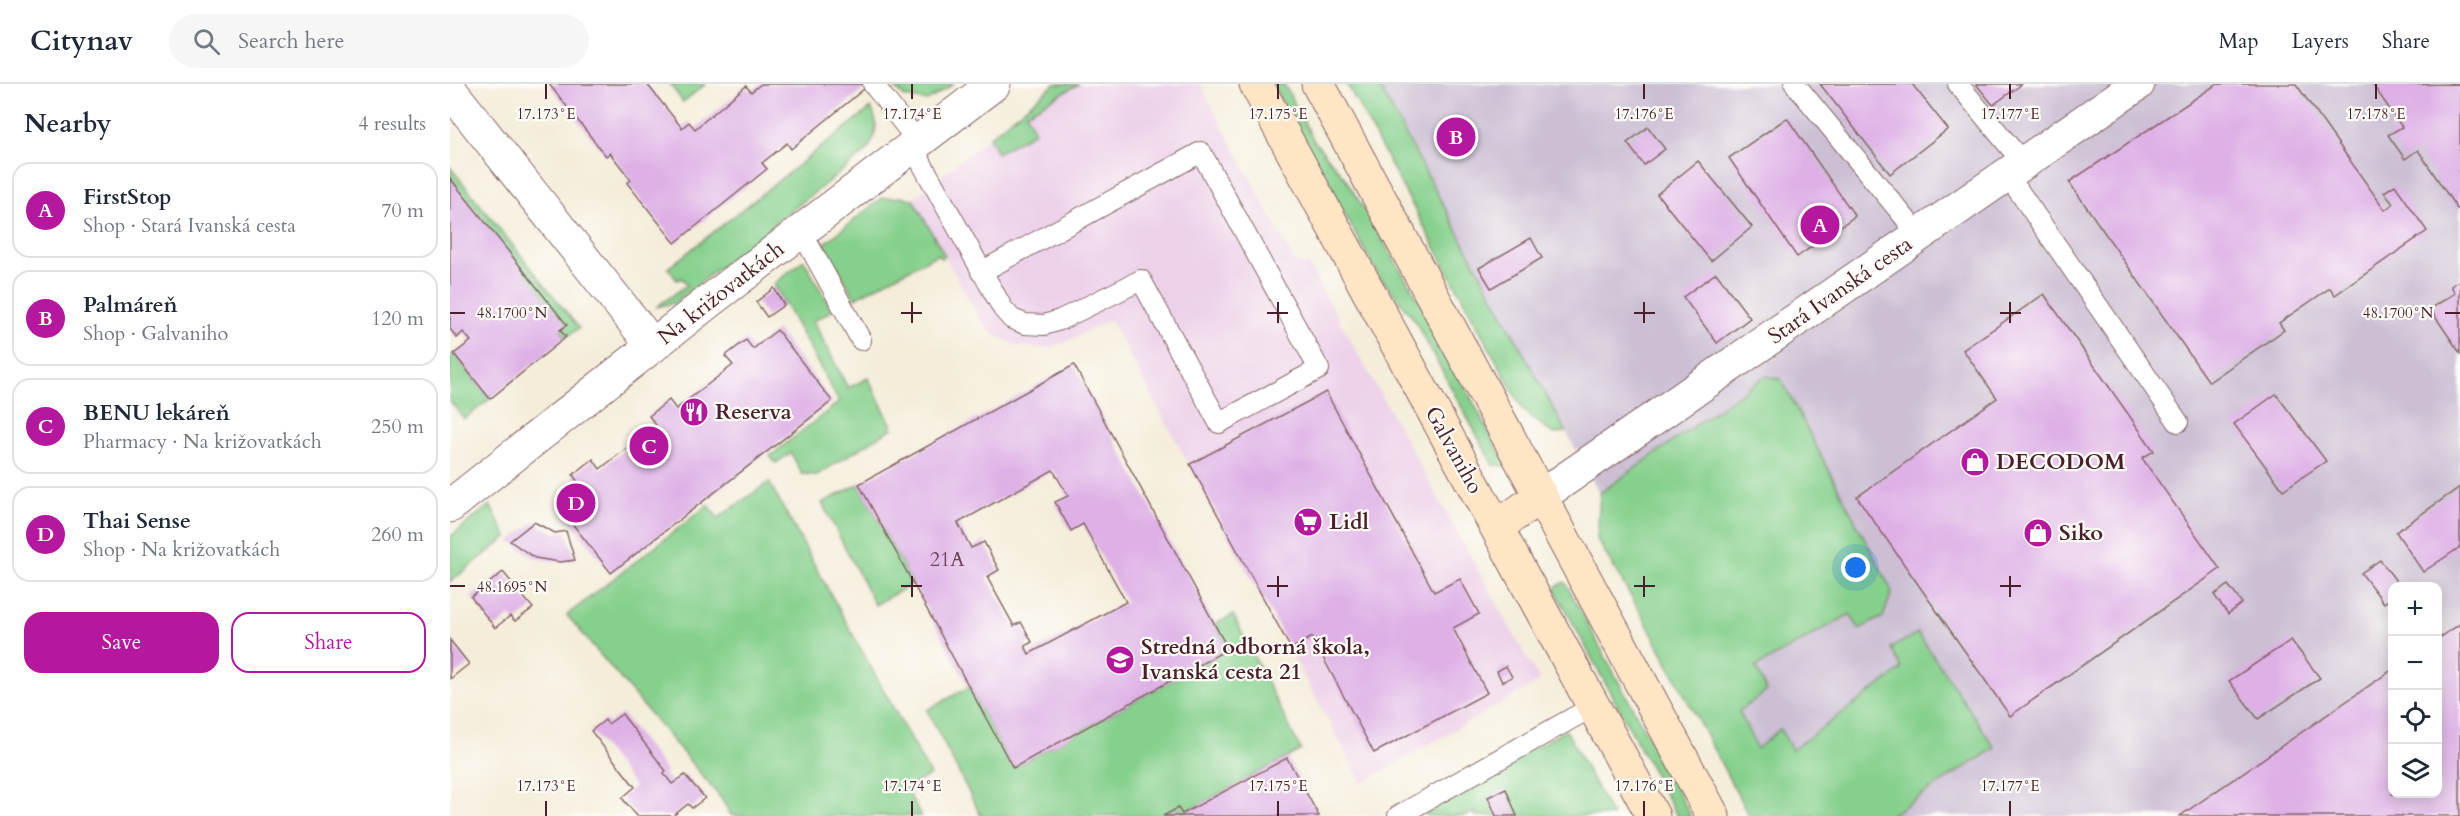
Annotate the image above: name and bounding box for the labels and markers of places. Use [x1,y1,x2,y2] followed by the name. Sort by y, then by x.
[1436,115,1476,160] pin: B
[1800,202,1840,248] pin: A
[678,396,710,428] restaurant icon: Reserva
[715,397,792,427] place label: Reserva
[630,424,668,469] pin: C
[1959,446,1991,478] shop icon: DECODOM
[1996,447,2125,477] place label: DECODOM
[556,480,596,526] pin: D
[1292,506,1324,538] supermarket icon: Lidl
[1329,507,1369,537] place label: Lidl
[2022,517,2054,549] shop icon: Siko
[2059,518,2103,548] place label: Siko
[1141,632,1370,687] place label: Stredná odborná škola, Ivanská cesta 21
[1104,644,1136,676] school or university icon: Stredná odborná škola, Ivanská cesta 21

